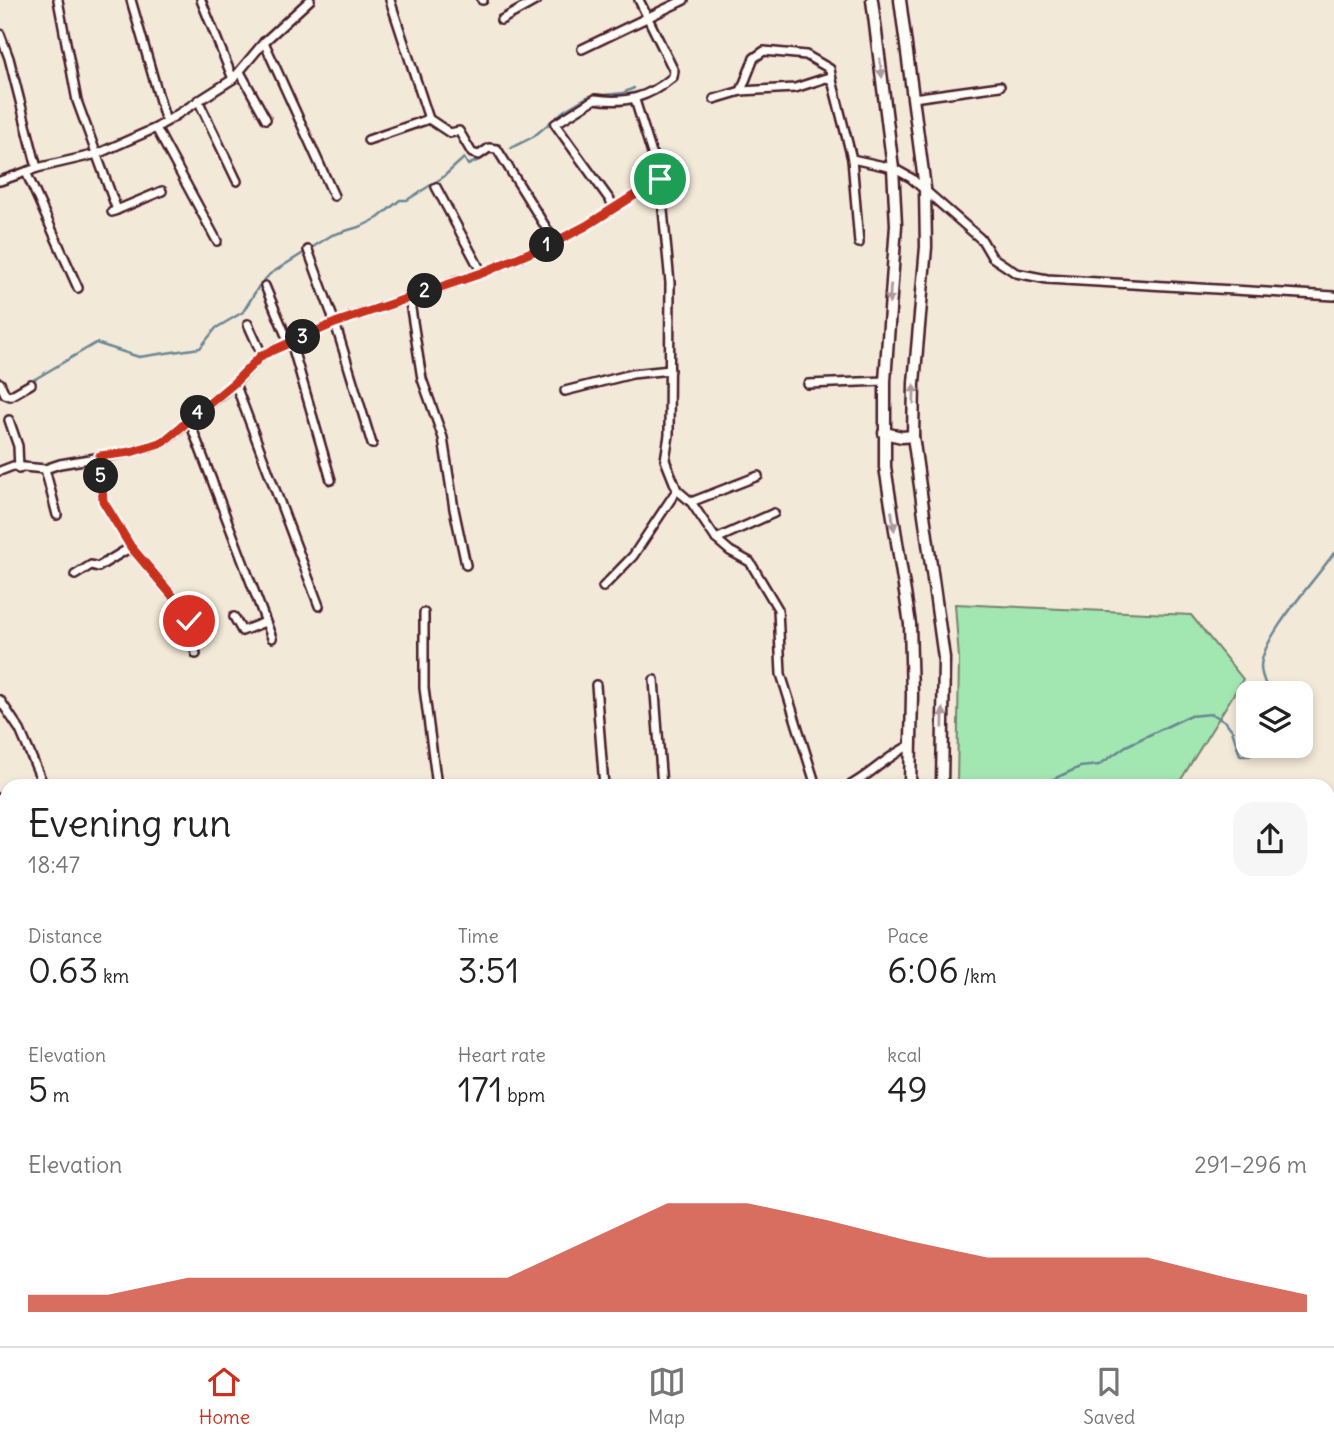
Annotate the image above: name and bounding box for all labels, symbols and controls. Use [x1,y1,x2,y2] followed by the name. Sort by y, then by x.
[876,57,887,79] one-way arrow
[630,149,690,209] pin
[641,160,679,198] icon: arrive
[530,228,564,262] pin: 1
[543,232,550,256] text: 1
[408,274,442,308] pin: 2
[419,278,430,302] text: 2
[885,283,896,305] one-way arrow
[286,320,320,354] pin: 3
[297,324,308,348] text: 3
[908,383,919,405] one-way arrow
[180,396,216,430] pin: 4
[192,400,203,424] text: 4
[84,458,119,494] pin: 5
[95,463,106,487] text: 5
[888,510,899,532] one-way arrow
[159,591,219,651] pin
[170,602,208,640] icon: check
[1236,681,1313,758] map controls
[1236,681,1313,758] button: layers
[938,706,949,728] one-way arrow
[28,800,231,847] text: Evening run
[1233,802,1307,876] button: share
[28,850,80,879] text: 18:47
[28,924,102,948] text: Distance
[458,924,499,948] text: Time
[887,924,929,948] text: Pace
[28,948,98,992] text: 0.63
[458,948,519,992] text: 3:51
[887,948,959,992] text: 6:06
[98,964,129,988] text: km
[959,964,996,988] text: /km
[28,1043,106,1067] text: Elevation
[458,1043,546,1067] text: Heart rate
[887,1043,922,1067] text: kcal
[28,1067,48,1111] text: 5
[458,1067,503,1111] text: 171
[887,1067,928,1111] text: 49
[48,1083,69,1107] text: m
[503,1083,545,1107] text: bpm
[28,1150,122,1179] text: Elevation
[1194,1150,1307,1179] text: 291–296 m
[199,1363,250,1429] tab: Home
[648,1363,686,1429] tab: Map
[1083,1363,1135,1429] tab: Saved

